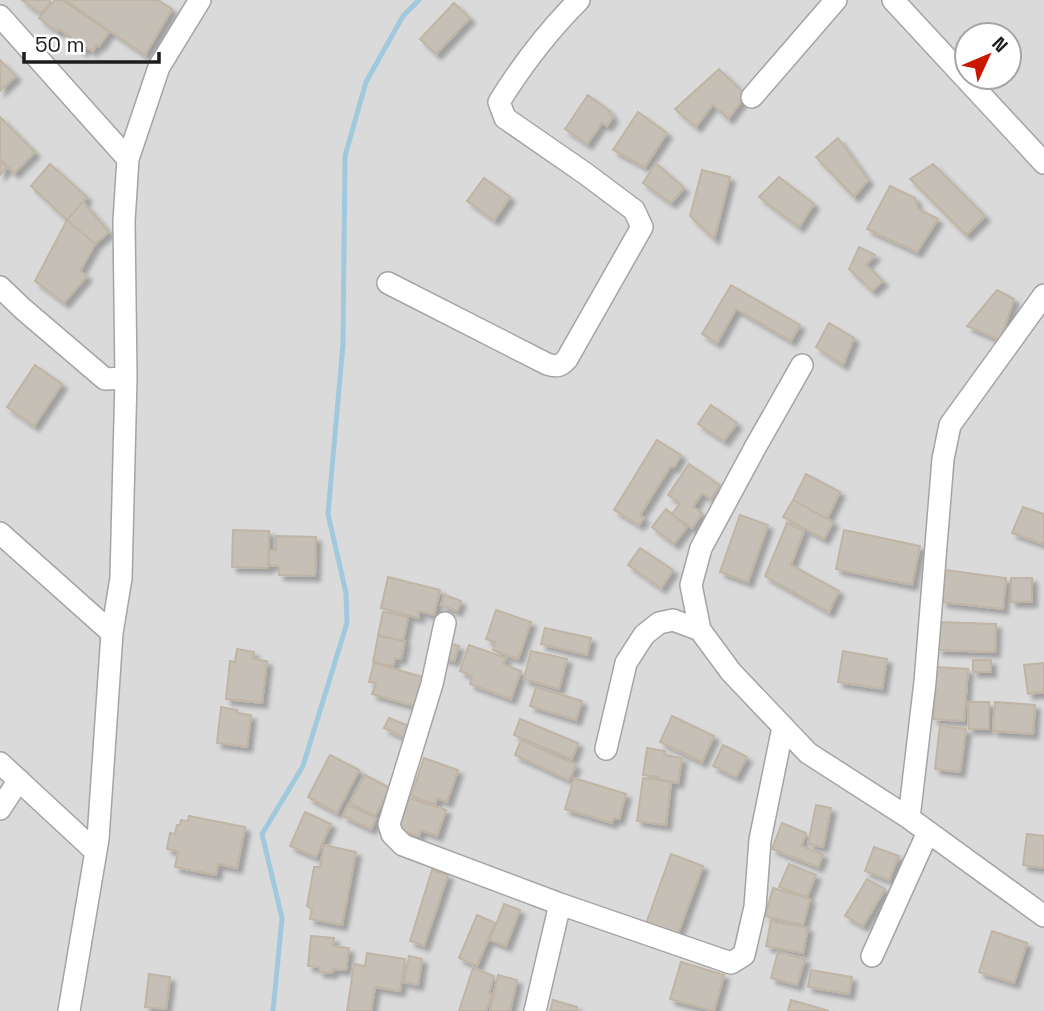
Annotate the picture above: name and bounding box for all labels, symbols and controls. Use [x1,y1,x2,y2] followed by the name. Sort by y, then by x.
[24,21,159,65] scale bar
[953,21,1023,91] north arrow
[35,31,85,58] text: 50 m
[986,31,1013,58] text: N

